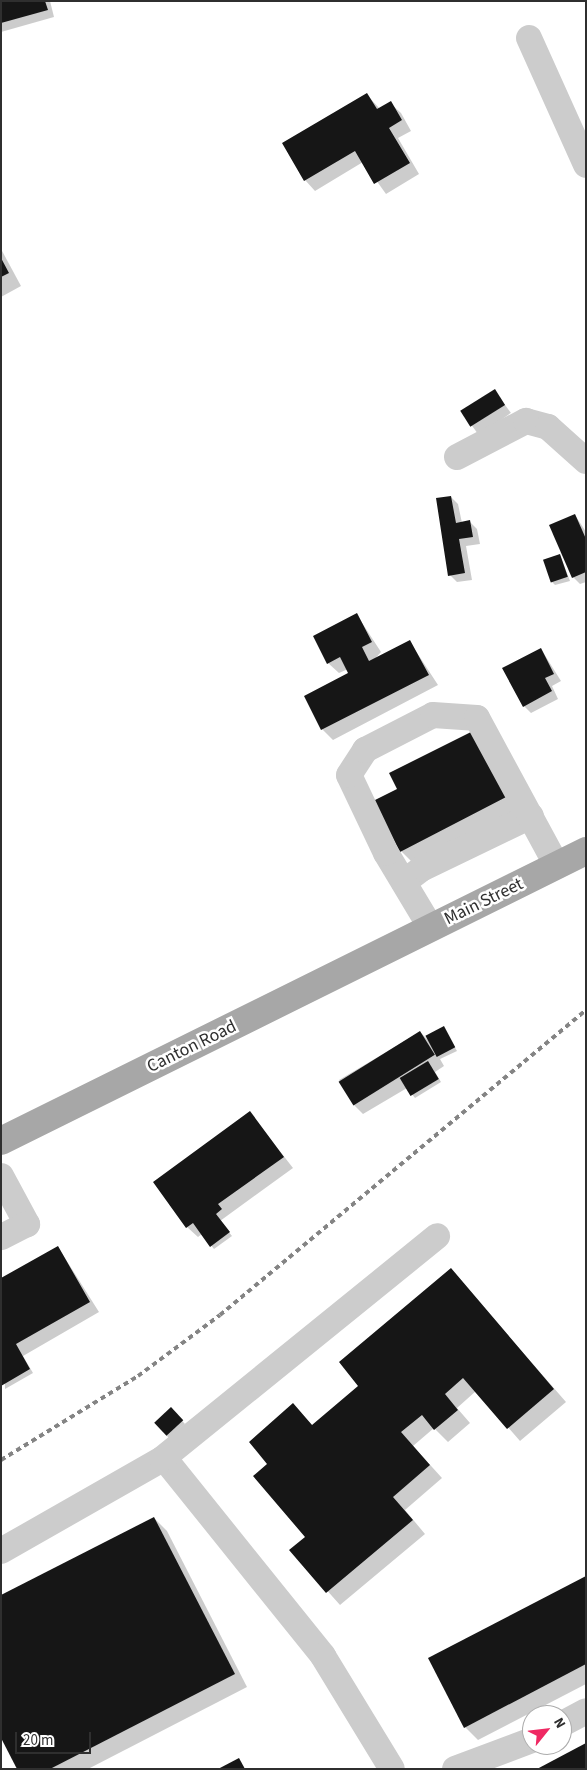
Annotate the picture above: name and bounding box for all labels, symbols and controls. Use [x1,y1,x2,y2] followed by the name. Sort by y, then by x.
[441,874,527,930] street label: Main Street
[144,1016,240,1078] street label: Canton Road
[522,1705,572,1755] north arrow
[548,1714,570,1732] text: N
[18,1722,94,1754] scale bar
[23,1730,53,1751] text: 20 m

